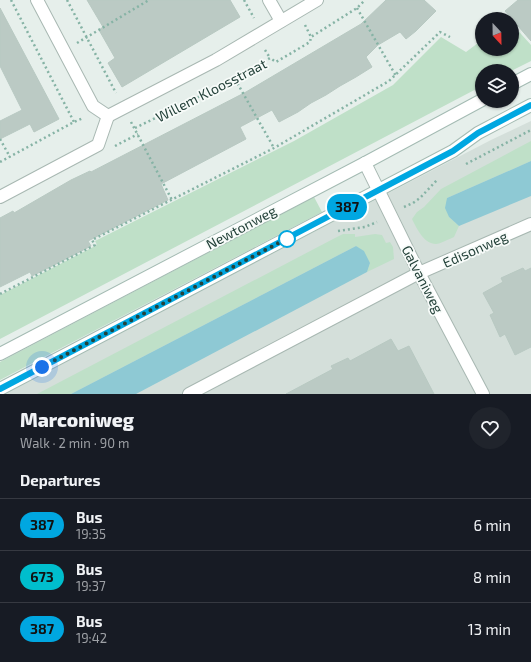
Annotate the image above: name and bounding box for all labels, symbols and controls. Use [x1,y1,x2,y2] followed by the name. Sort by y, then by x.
[475,12,519,56] north arrow
[475,12,519,108] map controls
[153,55,269,125] street label: Willem Kloosstraat
[475,64,519,108] button: layers
[324,194,370,220] line badge: 387
[335,198,359,215] text: 387
[203,201,279,253] street label: Newtonweg
[440,227,510,271] street label: Edisonweg
[278,230,296,248] unlabelled marker
[399,242,447,316] street label: Galvaniweg
[32,357,52,377] your location
[469,407,511,449] button: heart
[20,408,134,431] text: Marconiweg
[20,435,129,451] text: Walk · 2 min · 90 m
[20,471,100,489] text: Departures
[76,508,102,526] text: Bus
[30,516,54,533] text: 387
[473,516,511,534] text: 6 min
[76,526,106,542] text: 19:35
[76,560,102,578] text: Bus
[30,568,54,585] text: 673
[473,568,511,586] text: 8 min
[76,578,106,594] text: 19:37
[76,612,102,630] text: Bus
[30,620,54,637] text: 387
[468,620,511,638] text: 13 min
[76,630,107,646] text: 19:42

